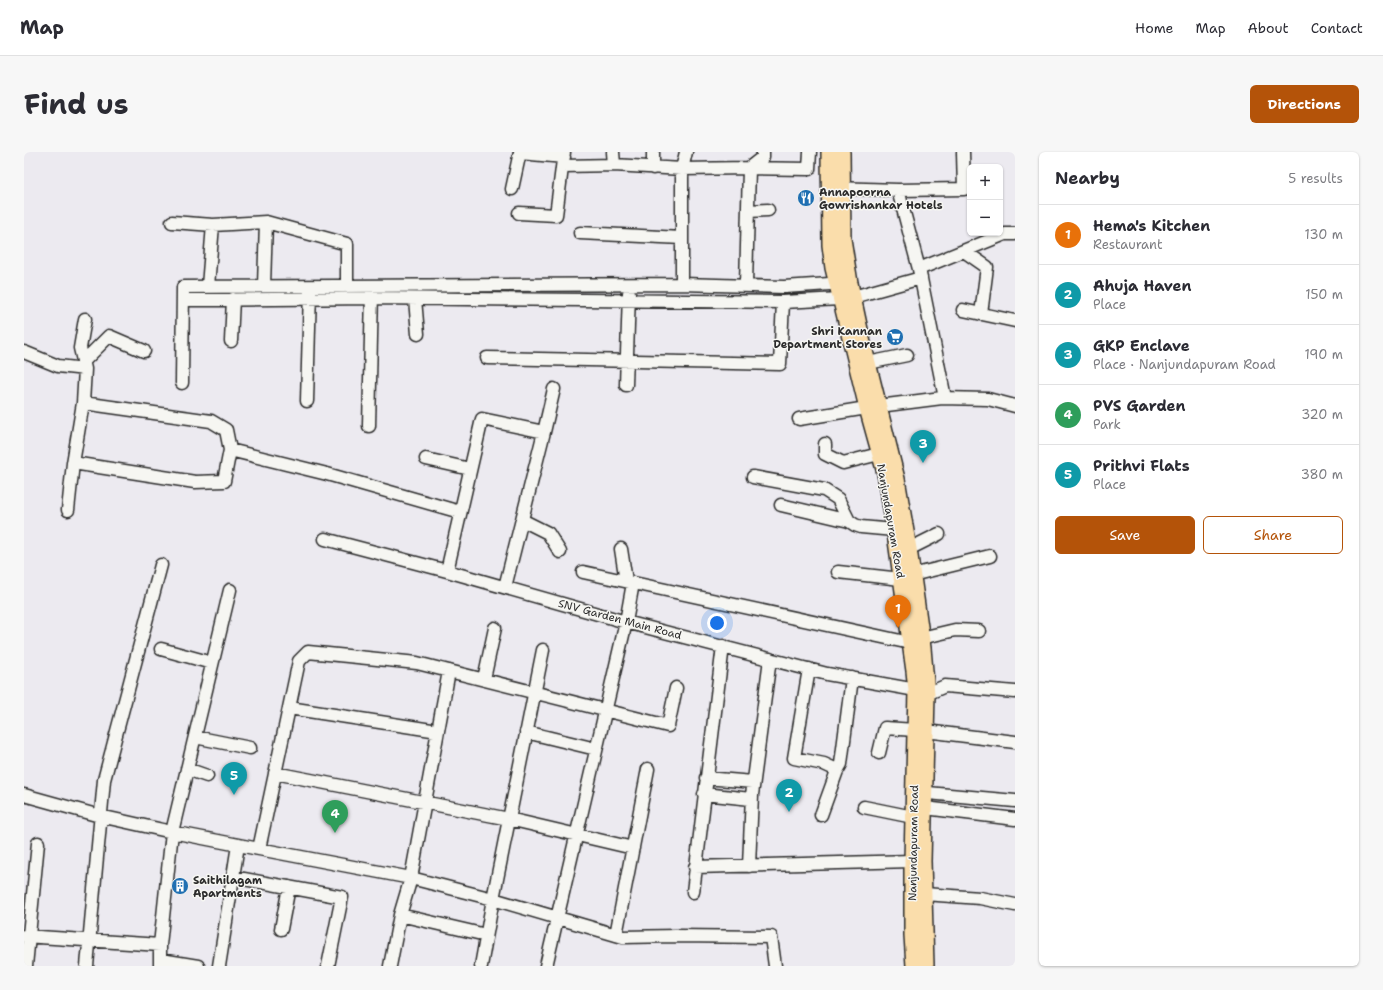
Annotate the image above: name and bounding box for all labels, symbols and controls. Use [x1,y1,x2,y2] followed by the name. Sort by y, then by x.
[20,15,64,40] text: Map
[1135,19,1174,37] text: Home
[1196,19,1226,37] text: Map
[1248,19,1289,37] text: About
[1311,19,1363,37] text: Contact
[24,85,129,123] text: Find us
[1250,85,1359,123] button: Directions
[967,164,1003,236] map controls
[967,164,1003,200] button: +
[1055,167,1120,189] text: Nearby
[1288,170,1343,187] text: 5 results
[819,185,943,213] place label: Annapoorna Gowrishankar Hotels
[796,188,816,208] restaurant icon: Annapoorna Gowrishankar Hotels
[967,200,1003,236] button: −
[1093,216,1210,236] text: Hema's Kitchen
[1065,226,1071,243] text: 1
[1305,226,1343,243] text: 130 m
[1093,236,1163,253] text: Restaurant
[1093,276,1191,296] text: Ahuja Haven
[1063,286,1073,303] text: 2
[1305,286,1343,303] text: 150 m
[1093,296,1126,313] text: Place
[773,324,883,352] place label: Shri Kannan Department Stores
[885,327,905,347] supermarket icon: Shri Kannan Department Stores
[1093,336,1190,356] text: GKP Enclave
[1063,346,1073,363] text: 3
[1304,346,1343,363] text: 190 m
[1093,356,1276,373] text: Place · Nanjundapuram Road
[1093,396,1186,416] text: PVS Garden
[1063,406,1073,423] text: 4
[1301,406,1343,423] text: 320 m
[1093,416,1121,433] text: Park
[910,430,936,463] pin: 3
[1093,456,1190,476] text: Prithvi Flats
[873,463,908,580] street label: Nanjundapuram Road
[1064,466,1072,483] text: 5
[1301,466,1343,483] text: 380 m
[1093,476,1126,493] text: Place
[1055,516,1195,554] button: Save
[1203,516,1343,554] button: Share
[885,595,911,628] pin: 1
[556,596,683,643] street label: SNV Garden Main Road
[707,613,727,633] your location
[221,762,247,795] pin: 5
[776,779,802,812] pin: 2
[905,785,922,901] street label: Nanjundapuram Road
[322,800,348,833] pin: 4
[193,873,262,901] place label: Saithilagam Apartments
[170,876,190,896] building icon: Saithilagam Apartments

